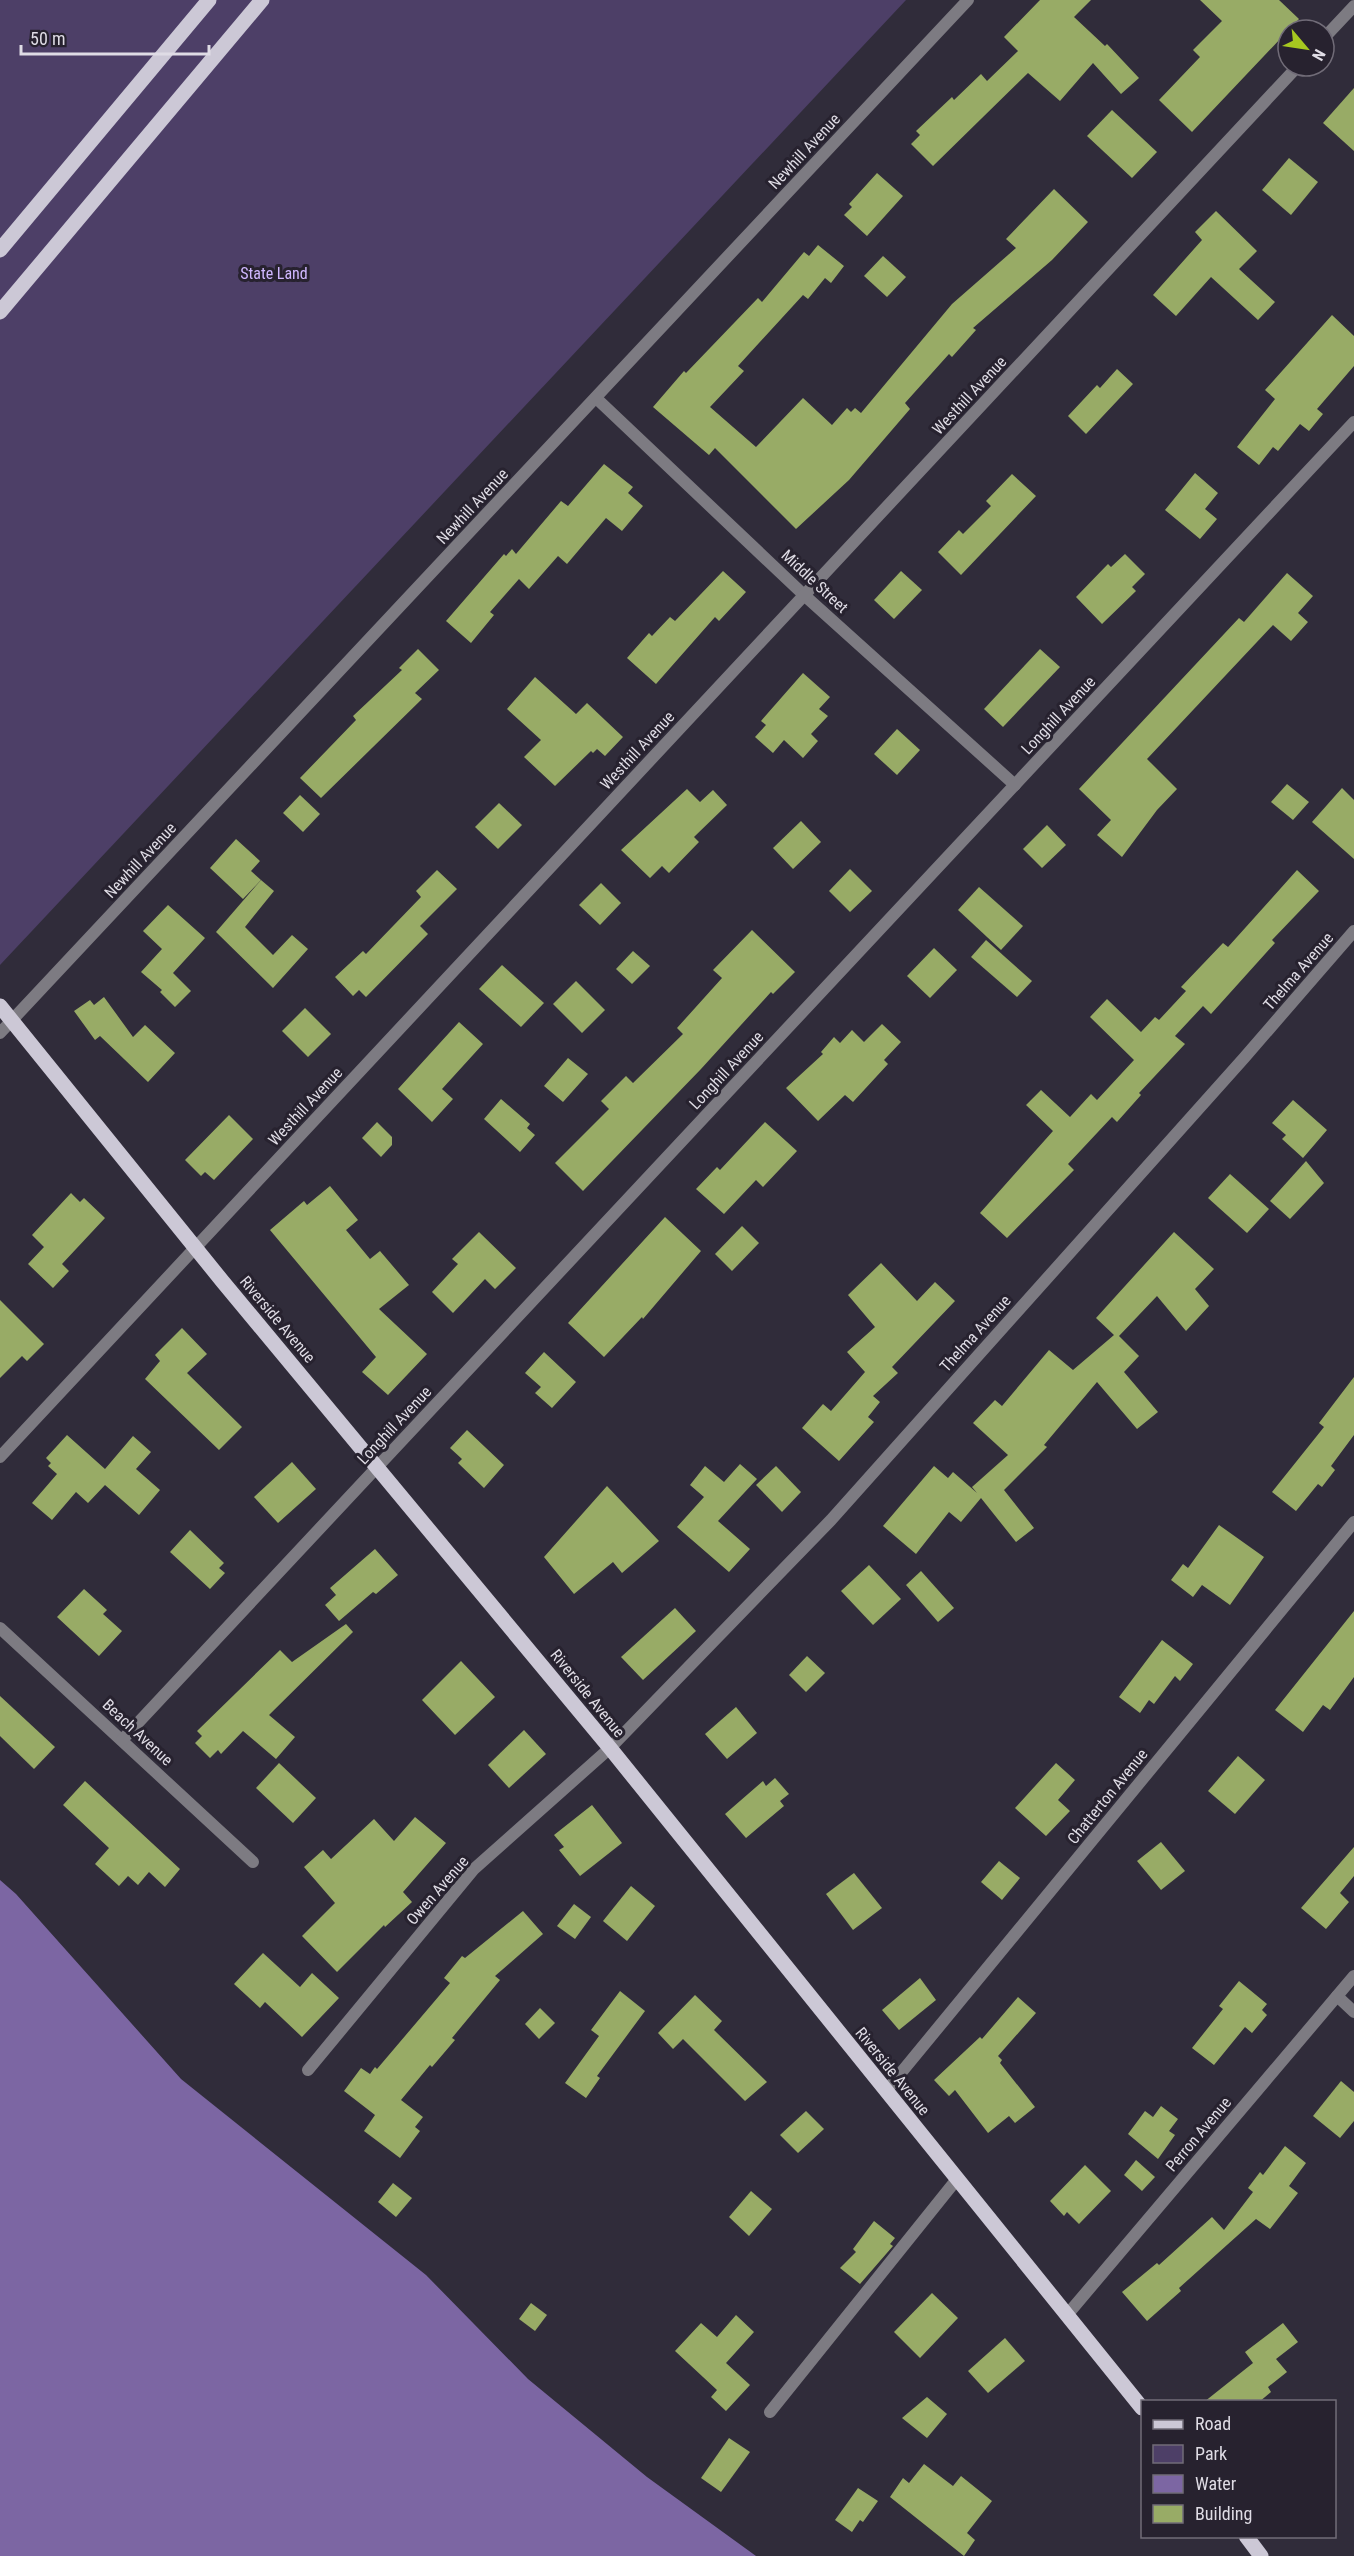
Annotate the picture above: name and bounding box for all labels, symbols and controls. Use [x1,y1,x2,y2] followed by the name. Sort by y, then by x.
[21,18,208,56] scale bar
[1276,18,1336,78] north arrow
[30,28,65,49] text: 50 m
[1308,46,1329,64] text: N
[765,110,844,193] street label: Newhill Avenue
[240,264,308,283] park label: State Land
[928,352,1010,438] street label: Westhill Avenue
[433,465,512,548] street label: Newhill Avenue
[777,546,852,617] street label: Middle Street
[1017,672,1099,758] street label: Longhill Avenue
[596,707,678,793] street label: Westhill Avenue
[101,819,180,902] street label: Newhill Avenue
[1259,929,1337,1014] street label: Thelma Avenue
[685,1027,767,1113] street label: Longhill Avenue
[264,1063,346,1149] street label: Westhill Avenue
[236,1272,319,1367] street label: Riverside Avenue
[936,1291,1015,1376] street label: Thelma Avenue
[353,1382,435,1468] street label: Longhill Avenue
[546,1646,629,1741] street label: Riverside Avenue
[99,1695,177,1770] street label: Beach Avenue
[1063,1745,1152,1848] street label: Chatterton Avenue
[402,1852,472,1929] street label: Owen Avenue
[851,2024,934,2119] street label: Riverside Avenue
[1162,2093,1235,2175] street label: Perron Avenue
[1141,2400,1336,2538] legend
[1195,2413,1231,2434] text: Road
[1195,2443,1227,2464] text: Park
[1195,2473,1237,2494] text: Water
[1195,2503,1252,2524] text: Building

